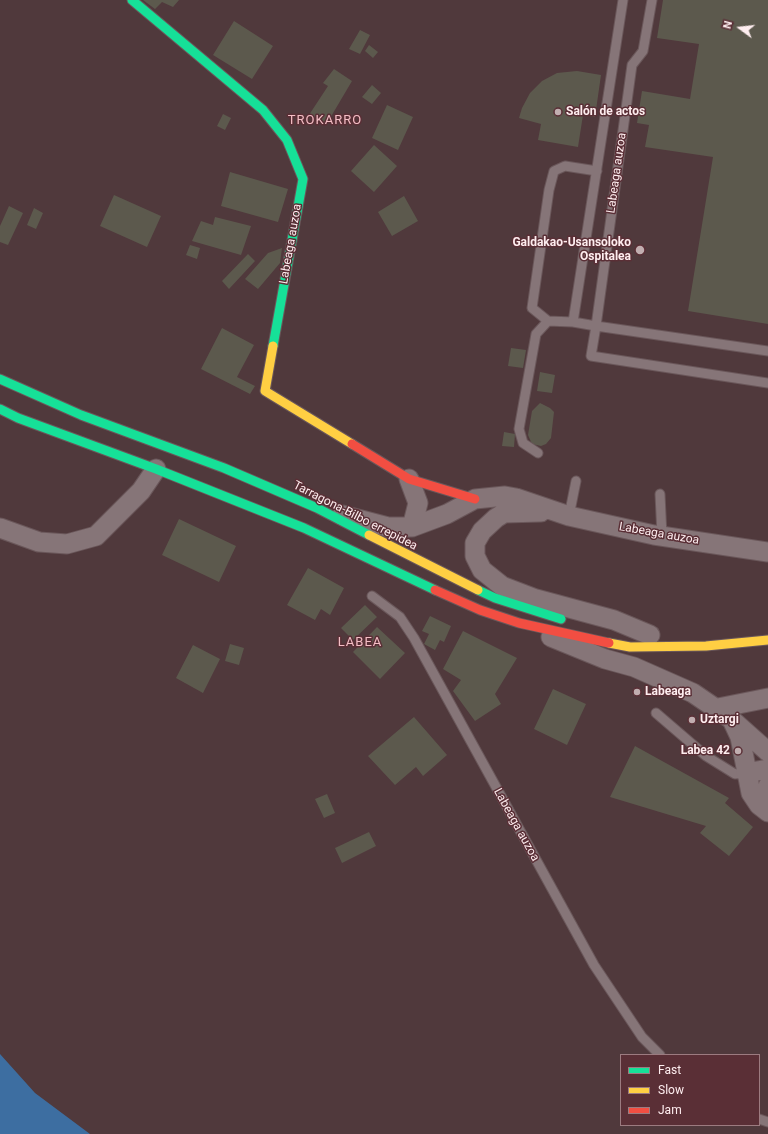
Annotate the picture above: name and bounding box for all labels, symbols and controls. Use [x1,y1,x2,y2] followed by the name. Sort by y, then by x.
[720,8,760,48] north arrow
[721,19,735,30] text: N
[566,105,645,119] place label: Salón de actos
[553,107,563,117] marker: Salón de actos
[288,113,362,129] district label: TROKARRO
[604,132,630,214] street label: Labeaga auzoa
[277,203,305,285] street label: Labeaga auzoa
[512,236,631,264] place label: Galdakao-Usansoloko Ospitalea
[634,244,646,256] marker: Galdakao-Usansoloko Ospitalea
[291,478,419,554] street label: Tarragona-Bilbo errepidea
[618,520,700,548] street label: Labeaga auzoa
[338,635,382,651] district label: LABEA
[645,685,691,699] place label: Labeaga
[632,687,642,697] marker: Labeaga
[700,713,739,727] place label: Uztargi
[687,715,697,725] marker: Uztargi
[681,744,730,758] place label: Labea 42
[733,746,743,756] marker: Labea 42
[490,786,542,864] street label: Labeaga auzoa
[620,1054,760,1126] legend
[658,1063,681,1077] text: Fast
[658,1083,684,1097] text: Slow
[658,1103,682,1117] text: Jam

